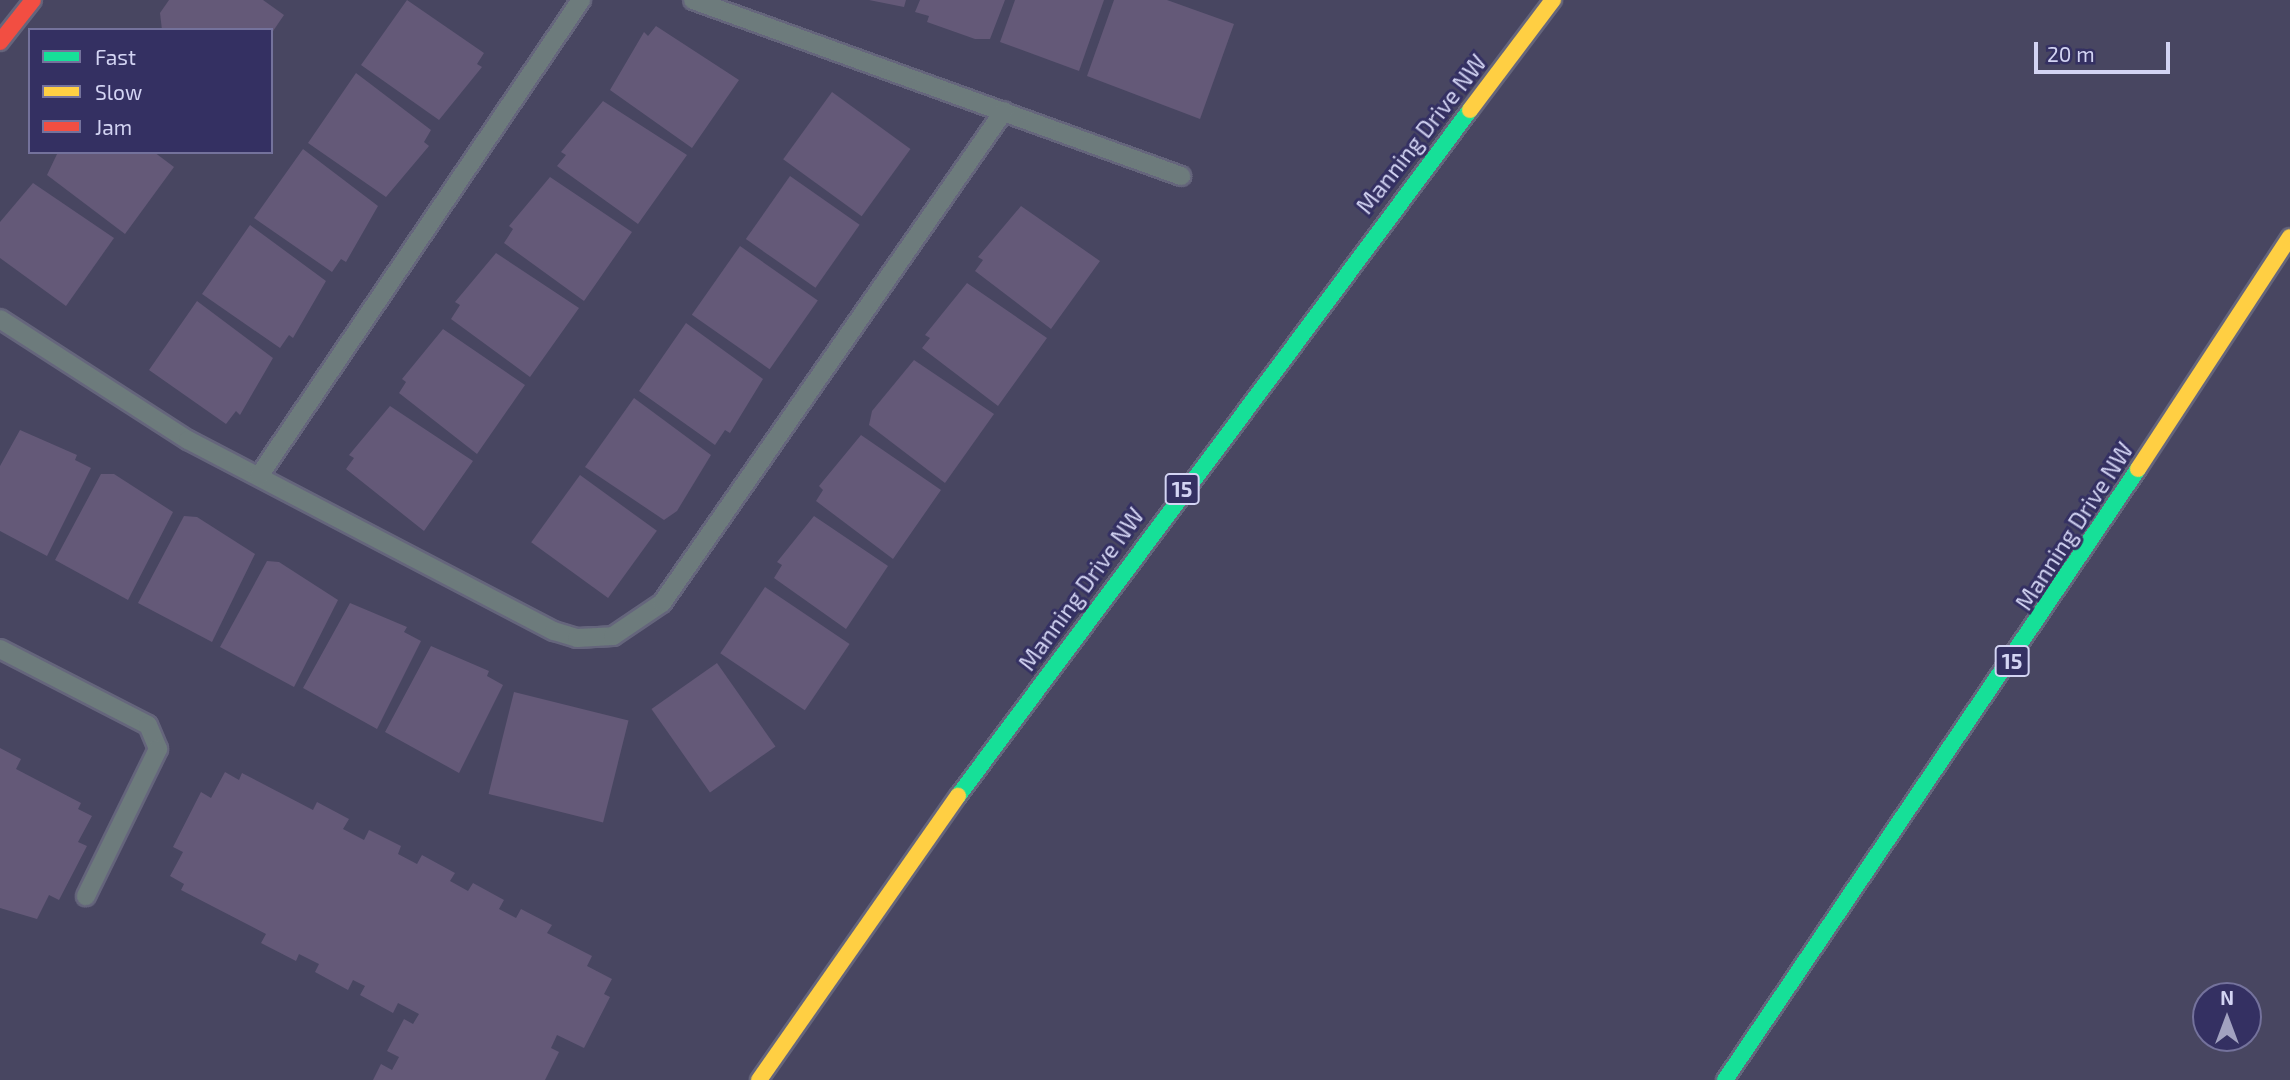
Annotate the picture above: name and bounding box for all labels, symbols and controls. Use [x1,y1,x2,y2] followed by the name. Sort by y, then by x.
[28,28,273,154] legend
[2038,28,2174,72] scale bar
[2047,41,2095,66] text: 20 m
[95,44,136,69] text: Fast
[1350,49,1492,219] street label: Manning Drive NW
[95,79,142,104] text: Slow
[95,114,132,139] text: Jam
[2010,437,2138,615] street label: Manning Drive NW
[1164,472,1200,506] road number: 15
[1013,502,1149,676] street label: Manning Drive NW
[1994,644,2030,678] road number: 15
[2192,982,2262,1052] north arrow
[2220,986,2234,1009] text: N

